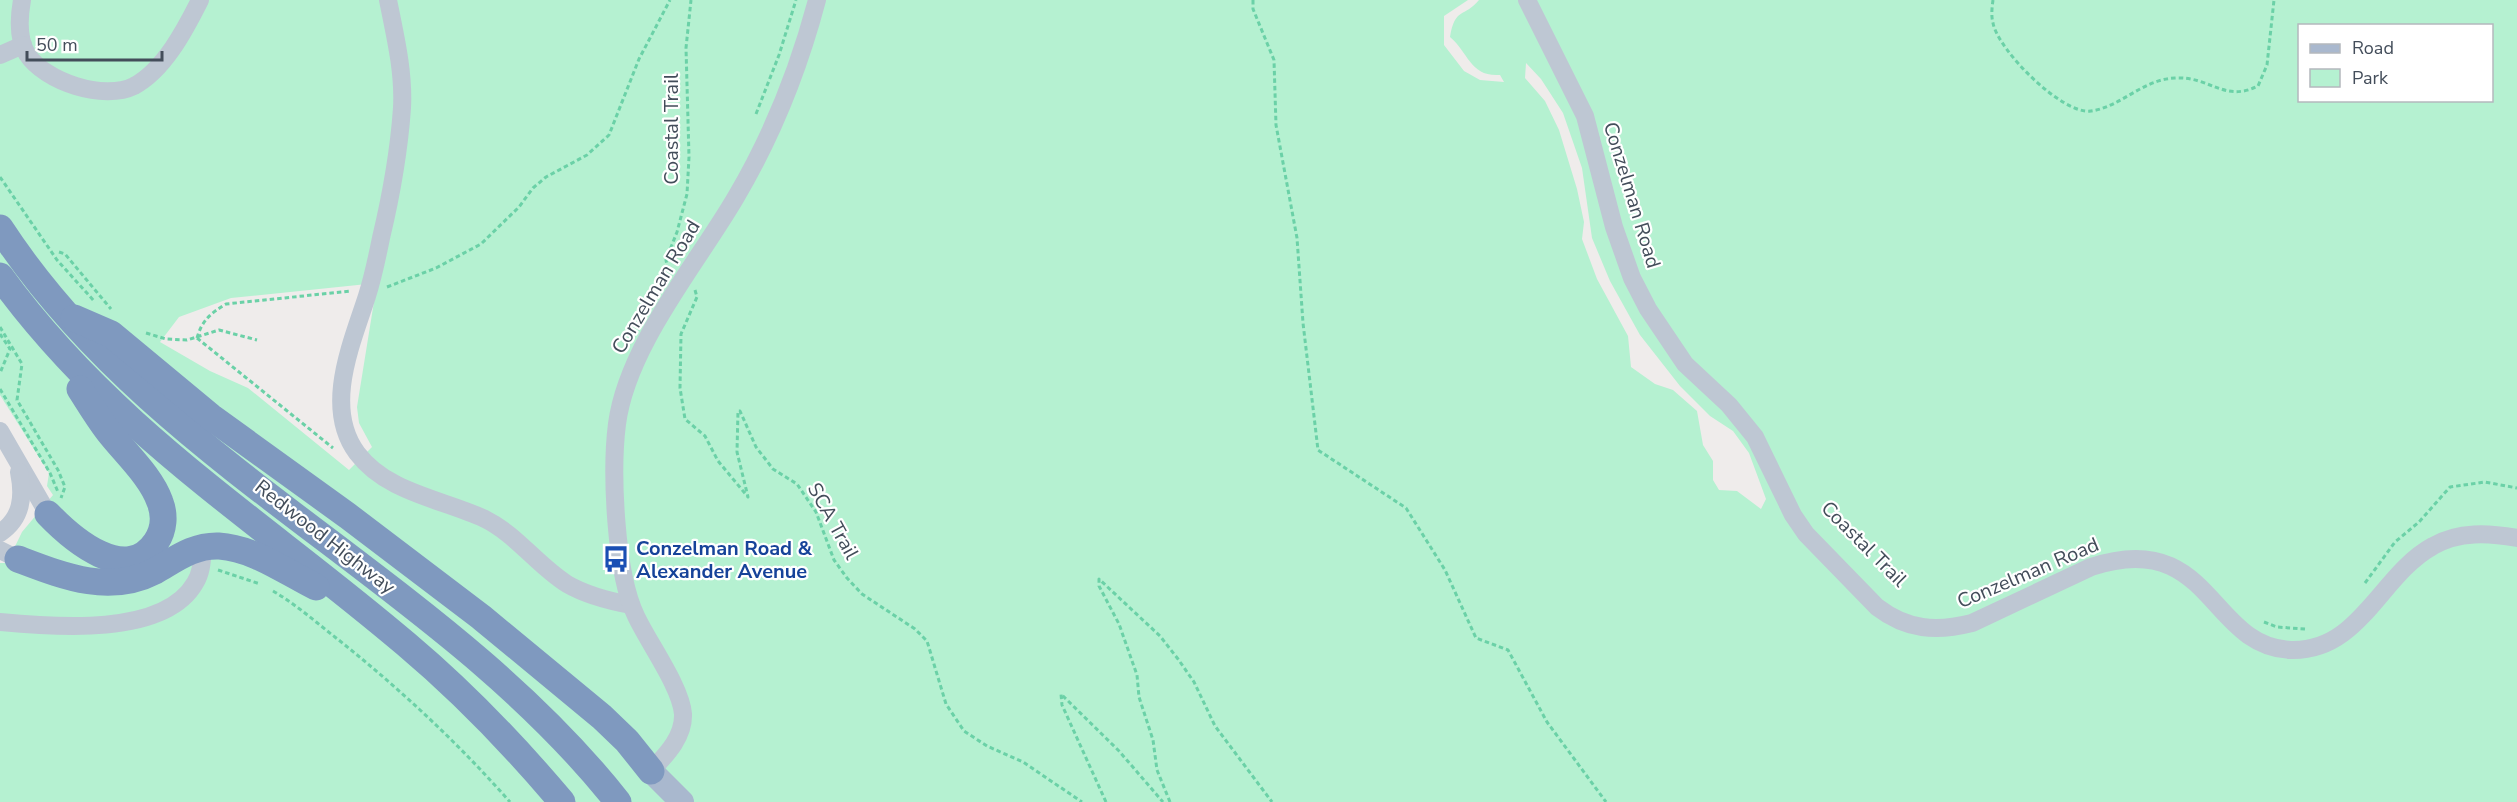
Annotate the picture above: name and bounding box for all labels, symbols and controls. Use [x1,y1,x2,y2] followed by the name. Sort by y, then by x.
[27,24,162,62] scale bar
[2298,24,2493,102] legend
[36,33,78,57] text: 50 m
[2352,36,2394,60] text: Road
[2352,66,2389,90] text: Park
[658,73,685,185] street label: Coastal Trail
[1597,119,1667,271] street label: Conzelman Road
[605,215,707,359] street label: Conzelman Road
[249,474,401,601] street label: Redwood Highway
[801,478,865,564] street label: SCA Trail
[1815,495,1913,593] street label: Coastal Trail
[1953,531,2103,615] street label: Conzelman Road
[636,535,812,585] place label: Conzelman Road & Alexander Avenue
[601,544,631,574] bus stop icon: Conzelman Road & Alexander Avenue

